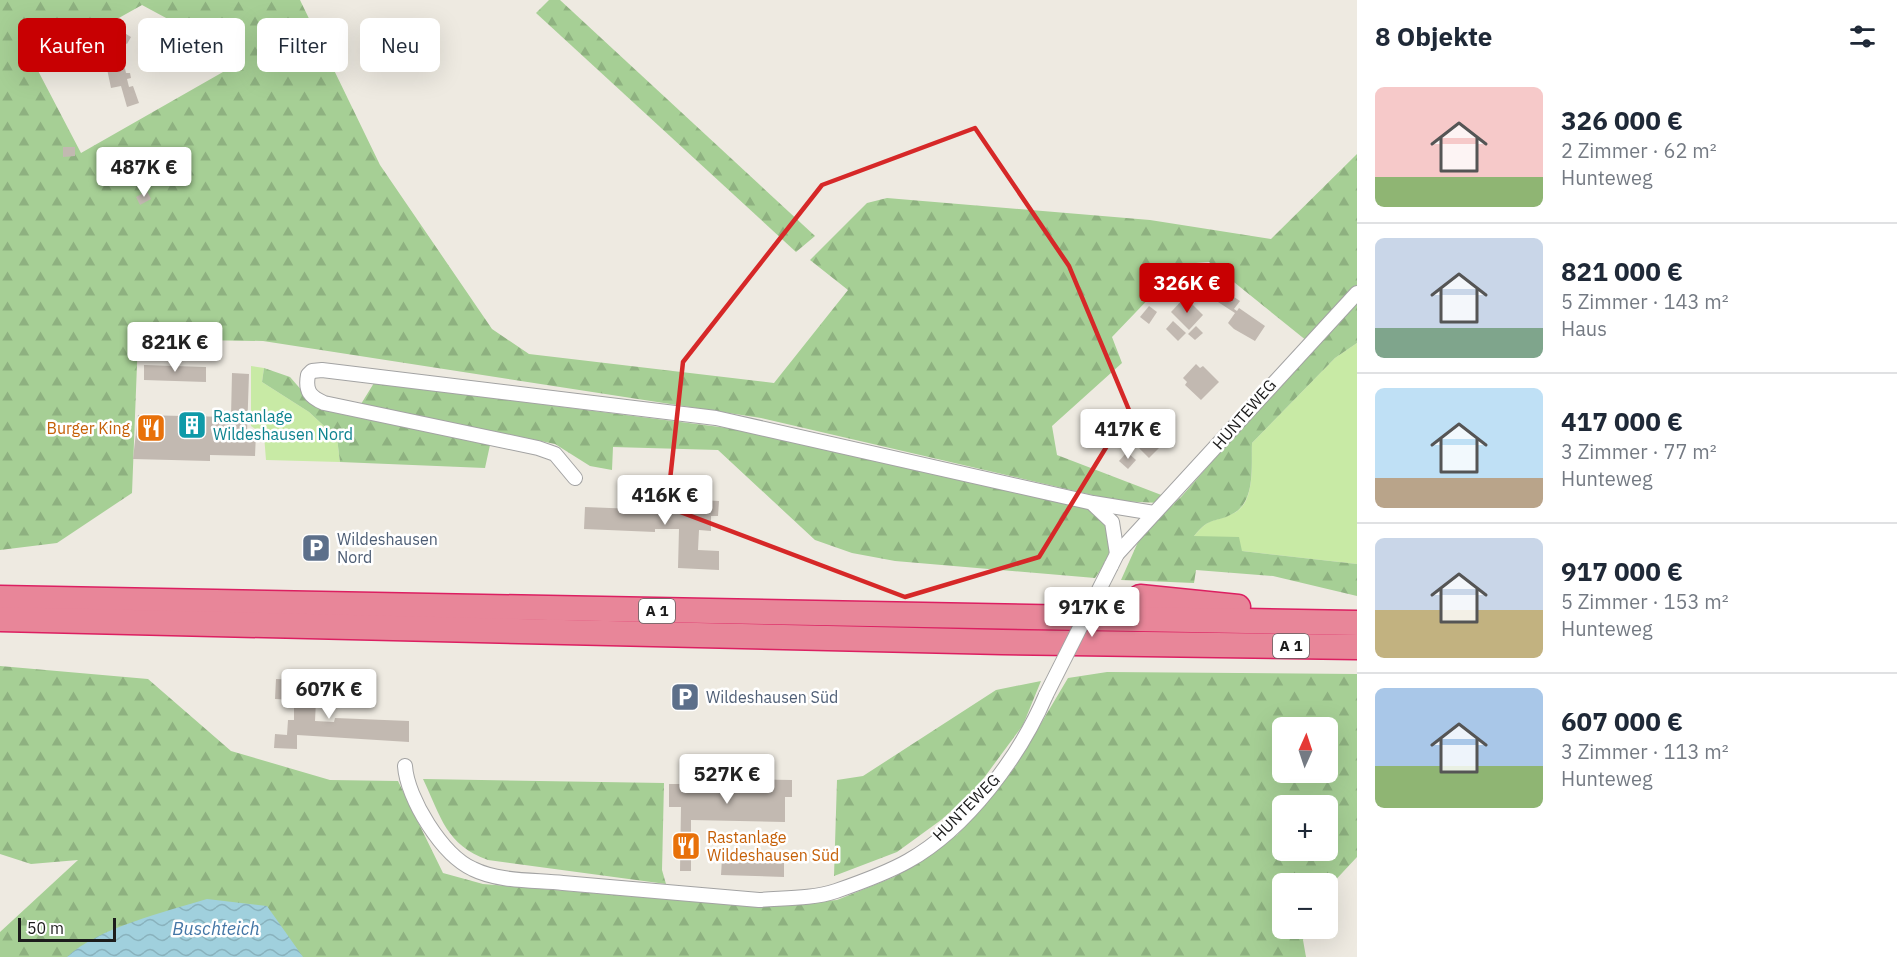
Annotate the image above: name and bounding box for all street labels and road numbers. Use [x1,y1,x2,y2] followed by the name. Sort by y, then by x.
[1208,375,1280,453] street label: HUNTEWEG
[639,599,675,623] road number: A 1
[1273,634,1309,658] road number: A 1
[928,769,1004,845] street label: HUNTEWEG

